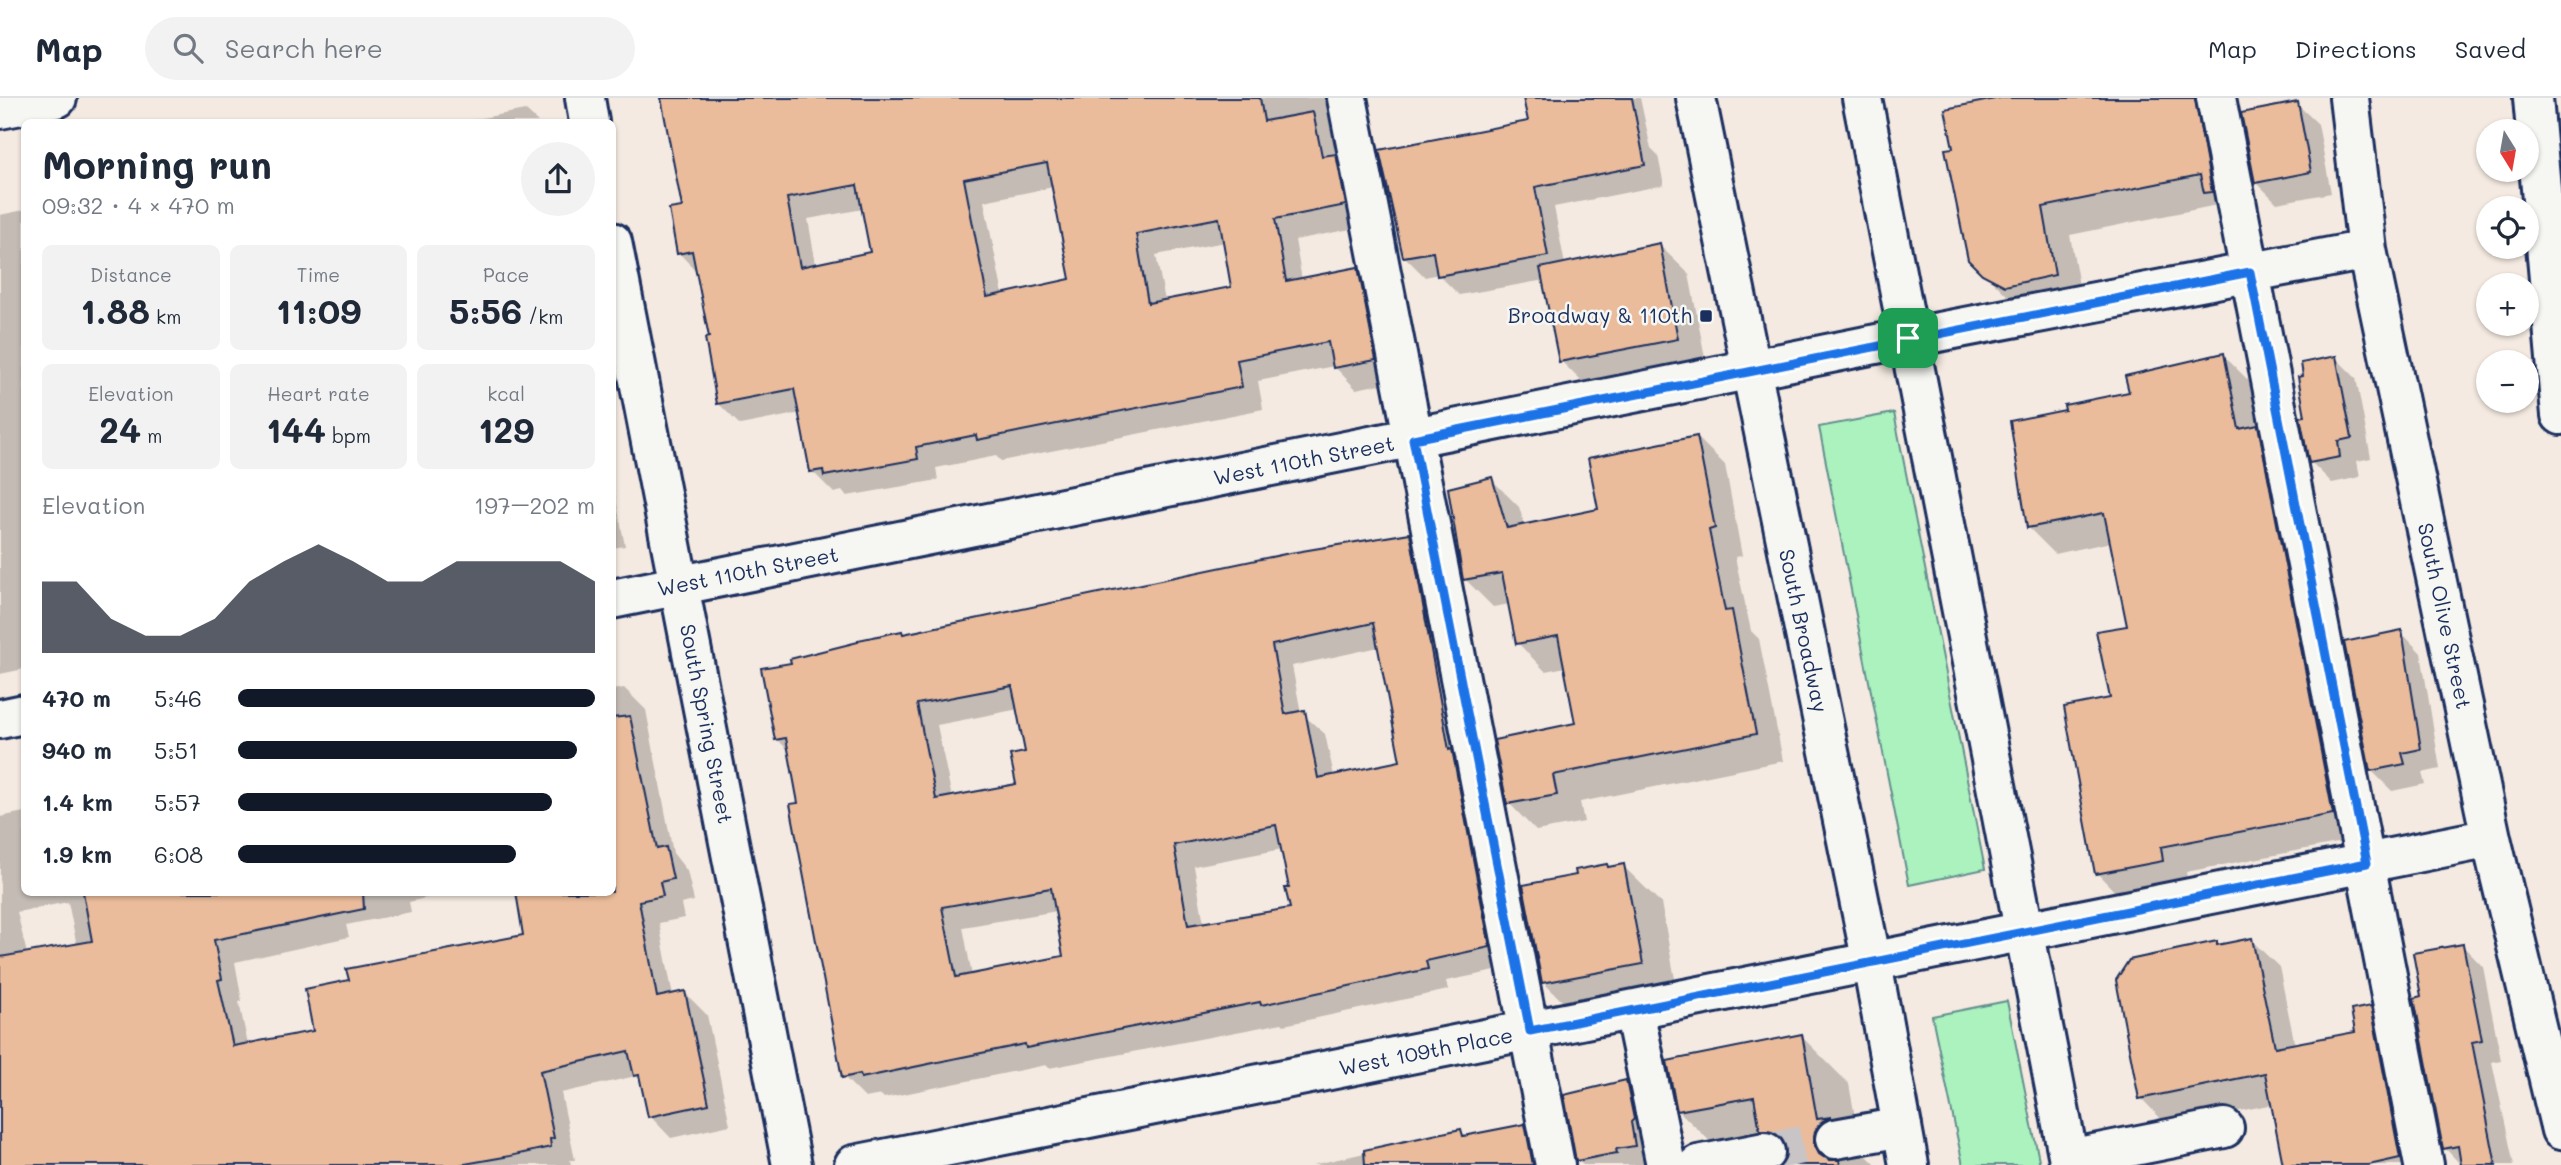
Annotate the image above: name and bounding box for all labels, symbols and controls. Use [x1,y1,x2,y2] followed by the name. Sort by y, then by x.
[145,17,635,80] search box
[35,27,103,70] text: Map
[169,29,207,67] icon: search
[225,31,383,65] text: Search here
[2208,33,2257,64] text: Map
[2295,33,2417,64] text: Directions
[2455,33,2526,64] text: Saved
[2476,119,2539,182] north arrow
[2476,119,2539,413] map controls
[42,139,272,189] text: Morning run
[521,142,595,216] button: share
[42,190,235,220] text: 09:32 · 4 × 470 m
[2476,196,2539,259] button: locate
[90,262,172,287] text: Distance
[297,262,340,287] text: Time
[483,262,529,287] text: Pace
[2476,273,2539,336] button: +
[80,287,150,333] text: 1.88
[276,287,361,333] text: 11:09
[449,287,522,333] text: 5:56
[1508,301,1692,328] place label: Broadway & 110th
[150,304,181,329] text: km
[522,304,563,329] text: /km
[1698,308,1714,324] marker: Broadway & 110th
[1878,308,1938,368] pin
[1889,319,1927,357] icon: arrive
[2476,350,2539,413] button: −
[88,381,173,406] text: Elevation
[267,381,370,406] text: Heart rate
[487,381,525,406] text: kcal
[99,406,141,452] text: 24
[266,406,326,452] text: 144
[478,406,534,452] text: 129
[141,423,162,448] text: m
[326,423,371,448] text: bpm
[1211,429,1397,490] street label: West 110th Street
[42,490,145,520] text: Elevation
[474,490,595,520] text: 197–202 m
[2413,520,2478,711] street label: South Olive Street
[655,540,841,601] street label: West 110th Street
[1774,547,1835,715] street label: South Broadway
[675,622,740,826] street label: South Spring Street
[42,683,111,713] text: 470 m
[154,683,202,713] text: 5:46
[42,735,112,765] text: 940 m
[154,735,198,765] text: 5:51
[42,787,113,817] text: 1.4 km
[154,787,201,817] text: 5:57
[42,839,112,869] text: 1.9 km
[154,839,203,869] text: 6:08
[1336,1020,1515,1081] street label: West 109th Place

